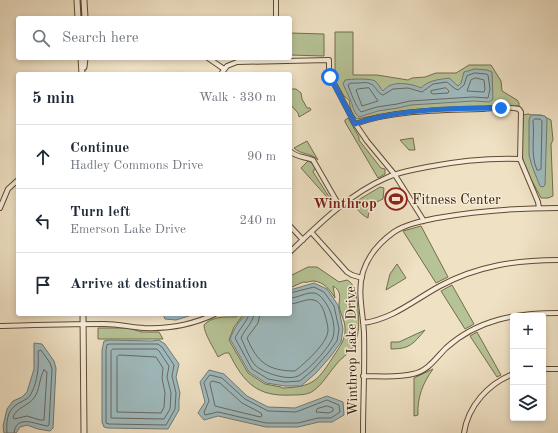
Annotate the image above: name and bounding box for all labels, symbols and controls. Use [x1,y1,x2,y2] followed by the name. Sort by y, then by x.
[16,16,292,60] search box
[30,27,52,49] icon: search
[62,31,139,46] text: Search here
[321,68,339,86] route start
[32,90,75,107] text: 5 min
[199,91,276,104] text: Walk · 330 m
[492,99,510,117] route end
[70,141,129,156] text: Continue
[32,146,54,168] icon: ahead
[247,150,276,163] text: 90 m
[70,159,203,172] text: Hadley Commons Drive
[383,186,409,212] sports icon: Fitness Center
[412,193,501,207] place label: Fitness Center
[313,197,377,212] district label: Winthrop
[70,205,130,220] text: Turn left
[32,210,54,232] icon: left
[239,214,276,227] text: 240 m
[70,223,186,236] text: Emerson Lake Drive
[32,274,54,296] icon: arrive
[70,277,208,292] text: Arrive at destination
[344,286,360,416] street label: Winthrop Lake Drive
[510,313,546,421] map controls
[510,313,546,349] button: +
[510,349,546,385] button: −
[510,385,546,421] button: layers

